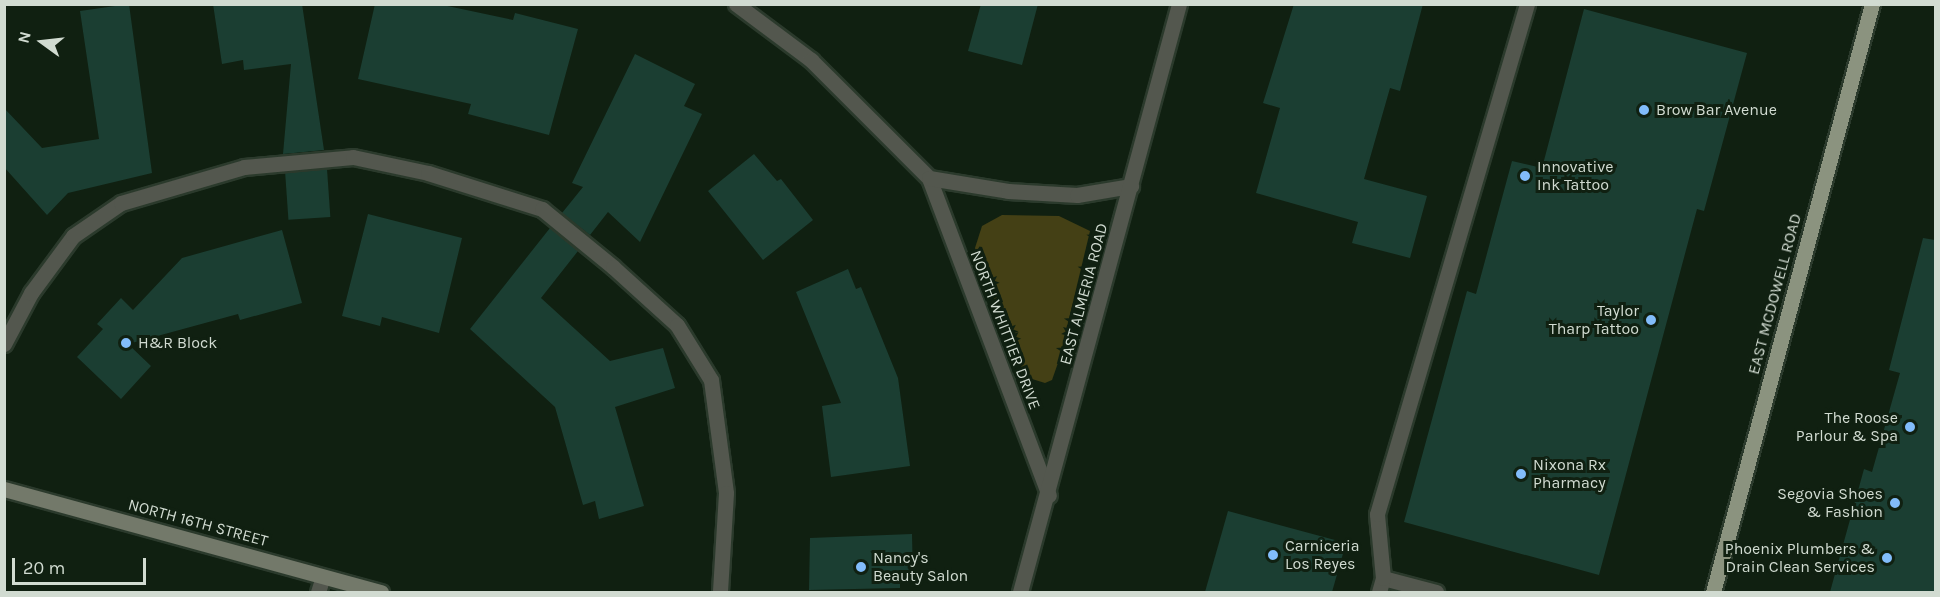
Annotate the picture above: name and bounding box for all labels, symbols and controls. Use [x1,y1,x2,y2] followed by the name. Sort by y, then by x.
[12,12,72,72] north arrow
[13,29,35,45] text: N
[1656,100,1777,120] place label: Brow Bar Avenue
[1637,103,1651,117] marker: Brow Bar Avenue
[1537,157,1613,195] place label: Innovative Ink Tattoo
[1518,169,1532,183] marker: Innovative Ink Tattoo
[1744,211,1806,377] street label: EAST MCDOWELL ROAD
[1056,221,1112,367] street label: EAST ALMERIA ROAD
[966,248,1044,412] street label: NORTH WHITTIER DRIVE
[1549,301,1639,339] place label: Taylor Tharp Tattoo
[1644,313,1658,327] marker: Taylor Tharp Tattoo
[138,333,217,353] place label: H&R Block
[119,336,133,350] marker: H&R Block
[1796,408,1898,446] place label: The Roose Parlour & Spa
[1903,420,1917,434] marker: The Roose Parlour & Spa
[1533,455,1606,493] place label: Nixona Rx Pharmacy
[1514,467,1528,481] marker: Nixona Rx Pharmacy
[1777,484,1883,522] place label: Segovia Shoes & Fashion
[126,495,270,551] street label: NORTH 16TH STREET
[1888,496,1902,510] marker: Segovia Shoes & Fashion
[1285,536,1360,574] place label: Carniceria Los Reyes
[1725,539,1875,577] place label: Phoenix Plumbers & Drain Clean Services
[15,546,148,584] scale bar
[873,548,968,586] place label: Nancy's Beauty Salon
[1266,548,1280,562] marker: Carniceria Los Reyes
[1880,551,1894,565] marker: Phoenix Plumbers & Drain Clean Services
[23,557,65,579] text: 20 m
[854,560,868,574] marker: Nancy's Beauty Salon

